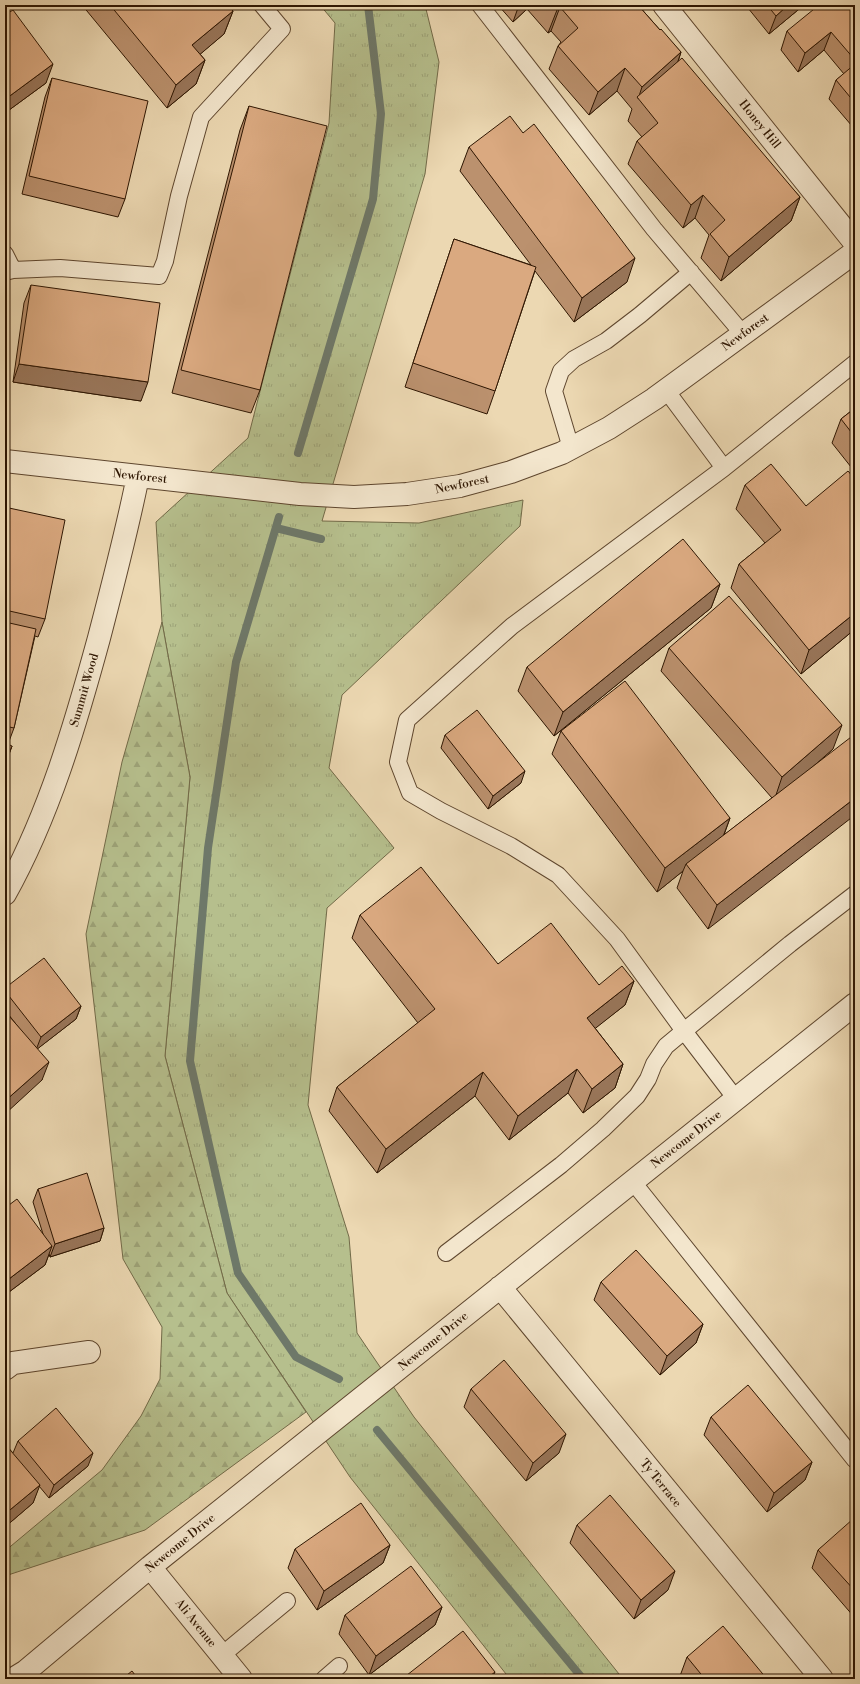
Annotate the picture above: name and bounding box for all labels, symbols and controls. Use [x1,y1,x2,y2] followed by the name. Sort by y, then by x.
[735,97,784,152] street label: Honey Hill
[719,310,772,355] street label: Newforest
[112,466,169,487] street label: Newforest
[434,471,491,498] street label: Newforest
[67,652,102,729] street label: Summit Wood
[648,1107,725,1172] street label: Newcome Drive
[395,1309,471,1374] street label: Newcome Drive
[637,1456,685,1511] street label: Ty Terrace
[142,1511,218,1576] street label: Newcome Drive
[171,1595,220,1650] street label: Ali Avenue

